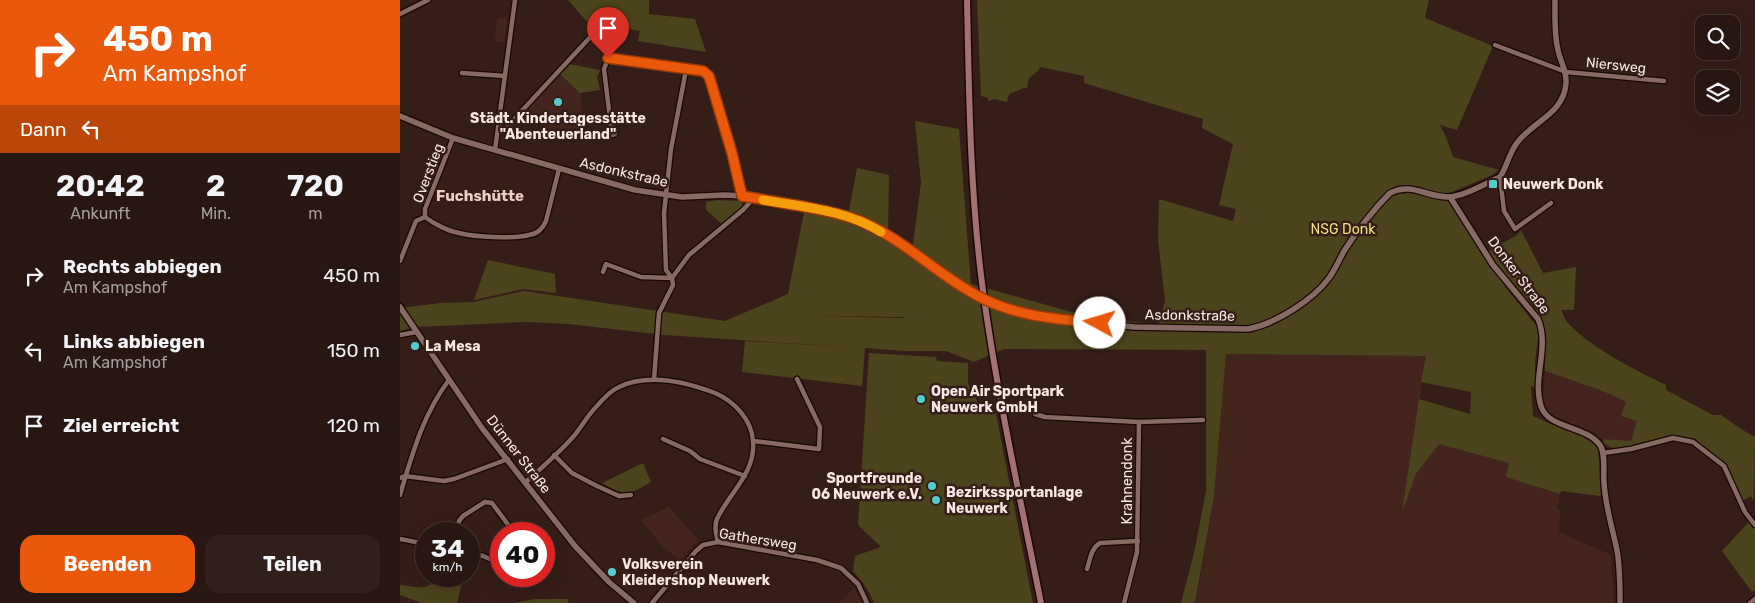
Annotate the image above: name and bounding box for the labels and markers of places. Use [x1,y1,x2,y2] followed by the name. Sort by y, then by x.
[587,7,629,58] pin
[552,96,564,108] marker: Städt. Kindertagesstätte "Abenteuerland"
[470,110,646,143] place label: Städt. Kindertagesstätte "Abenteuerland"
[1503,176,1604,193] place label: Neuwerk Donk
[1487,178,1499,190] marker: Neuwerk Donk
[425,338,481,355] place label: La Mesa
[409,340,421,352] marker: La Mesa
[931,383,1065,416] place label: Open Air Sportpark Neuwerk GmbH
[915,393,927,405] marker: Open Air Sportpark Neuwerk GmbH
[811,470,922,503] place label: Sportfreunde 06 Neuwerk e.V.
[926,480,938,492] marker: Sportfreunde 06 Neuwerk e.V.
[946,484,1083,517] place label: Bezirkssportanlage Neuwerk
[930,494,942,506] marker: Bezirkssportanlage Neuwerk
[622,556,771,589] place label: Volksverein Kleidershop Neuwerk
[606,566,618,578] marker: Volksverein Kleidershop Neuwerk

